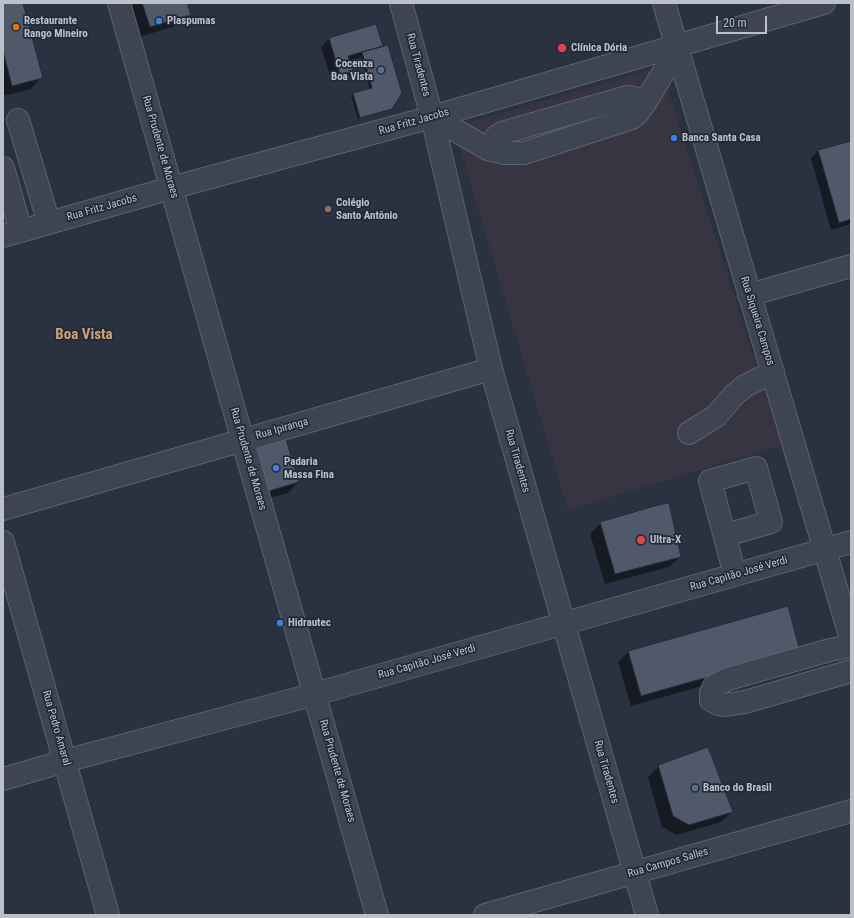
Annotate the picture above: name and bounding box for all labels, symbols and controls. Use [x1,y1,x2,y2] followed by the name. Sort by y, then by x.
[718,8,769,34] scale bar
[24,14,88,40] place label: Restaurante Rango Mineiro
[167,14,215,28] place label: Plaspumas
[154,16,164,26] marker: Plaspumas
[723,16,747,30] text: 20 m
[11,22,21,32] marker: Restaurante Rango Mineiro
[403,32,433,98] street label: Rua Tiradentes
[571,41,627,55] place label: Clínica Dória
[556,42,568,54] marker: Clínica Dória
[331,57,373,83] place label: Cocenza Boa Vista
[376,65,386,75] marker: Cocenza Boa Vista
[139,94,181,200] street label: Rua Prudente de Moraes
[377,106,451,138] street label: Rua Fritz Jacobs
[682,131,761,145] place label: Banca Santa Casa
[669,133,679,143] marker: Banca Santa Casa
[65,192,139,224] street label: Rua Fritz Jacobs
[336,196,398,222] place label: Colégio Santo Antônio
[323,204,333,214] marker: Colégio Santo Antônio
[737,275,777,367] street label: Rua Siqueira Campos
[55,326,113,344] district label: Boa Vista
[227,406,269,512] street label: Rua Prudente de Moraes
[254,415,310,443] street label: Rua Ipiranga
[502,428,532,494] street label: Rua Tiradentes
[284,455,334,481] place label: Padaria Massa Fina
[271,463,281,473] marker: Padaria Massa Fina
[650,533,681,547] place label: Ultra-X
[635,534,647,546] marker: Ultra-X
[689,554,789,594] street label: Rua Capitão José Verdi
[288,616,331,630] place label: Hidrautec
[275,618,285,628] marker: Hidrautec
[377,642,477,682] street label: Rua Capitão José Verdi
[39,689,73,767] street label: Rua Pedro Amaral
[316,718,358,824] street label: Rua Prudente de Moraes
[591,739,621,805] street label: Rua Tiradentes
[703,781,772,795] place label: Banco do Brasil
[690,783,700,793] marker: Banco do Brasil
[626,845,710,881] street label: Rua Campos Salles

